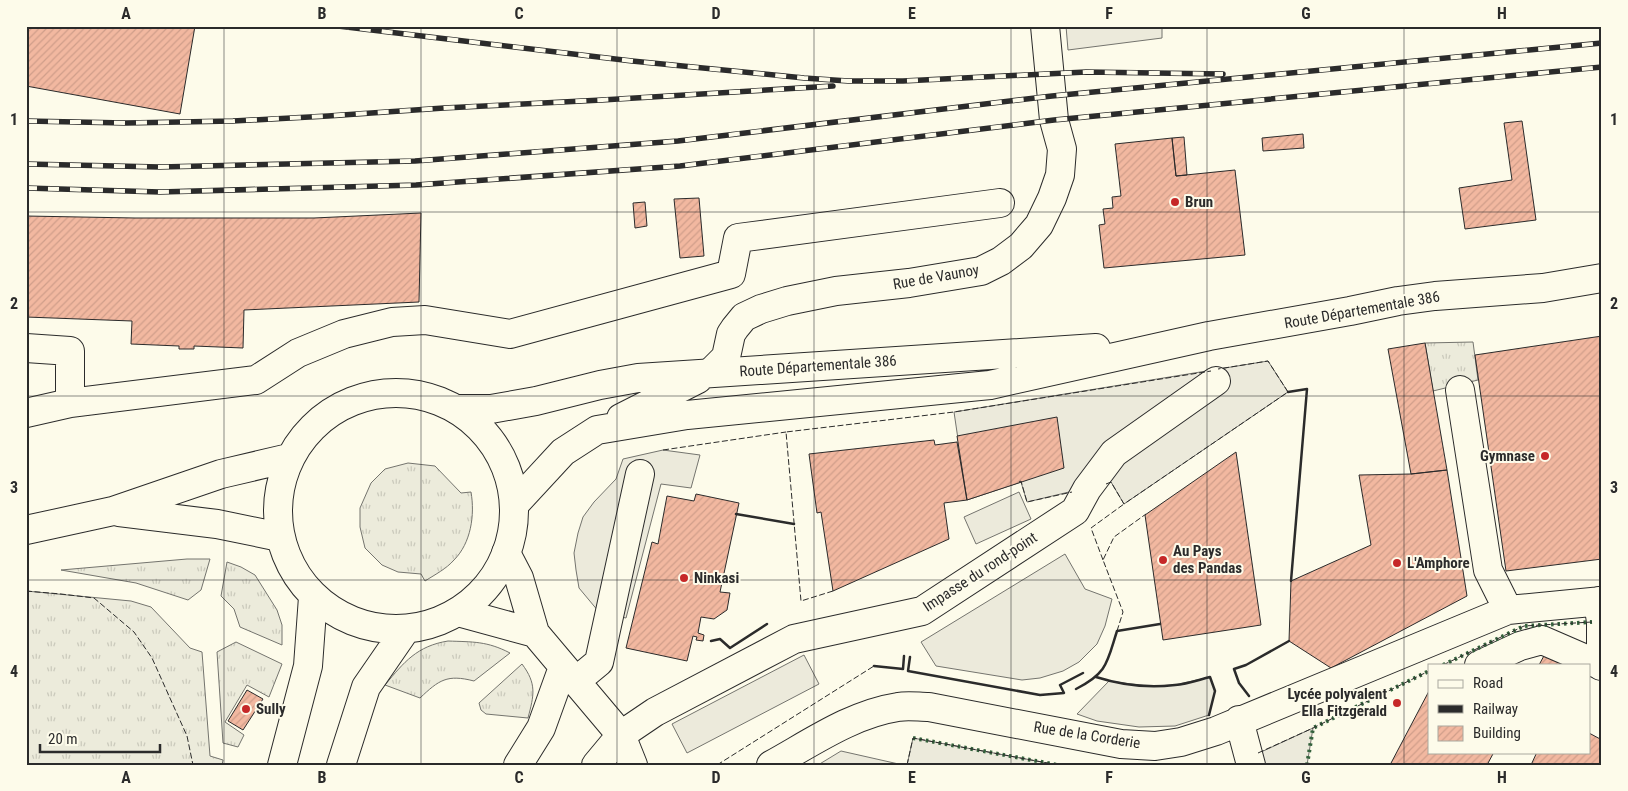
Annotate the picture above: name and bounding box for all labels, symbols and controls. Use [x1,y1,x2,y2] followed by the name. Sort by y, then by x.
[121,4,131,23] text: A
[318,4,327,23] text: B
[514,4,524,23] text: C
[711,4,721,23] text: D
[908,4,916,23] text: E
[1105,4,1113,23] text: F
[1301,4,1311,23] text: G
[1497,4,1507,23] text: H
[10,110,18,129] text: 1
[1610,110,1618,129] text: 1
[1185,193,1213,211] place label: Brun
[1169,196,1181,208] marker: Brun
[892,261,980,293] street label: Rue de Vaunoy
[1283,287,1441,333] street label: Route Départementale 386
[10,294,18,313] text: 2
[1610,294,1618,313] text: 2
[739,352,897,380] street label: Route Départementale 386
[1480,447,1535,465] place label: Gymnase
[1539,450,1551,462] marker: Gymnase
[10,478,18,497] text: 3
[1610,478,1618,497] text: 3
[920,528,1040,616] street label: Impasse du rond-point
[1173,542,1242,577] place label: Au Pays des Pandas
[1157,554,1169,566] marker: Au Pays des Pandas
[1407,554,1470,572] place label: L'Amphore
[1391,557,1403,569] marker: L'Amphore
[694,569,739,587] place label: Ninkasi
[678,572,690,584] marker: Ninkasi
[10,662,18,681] text: 4
[1610,662,1618,681] text: 4
[1428,664,1590,754] legend
[1473,674,1503,692] text: Road
[1287,685,1387,720] place label: Lycée polyvalent Ella Fitzgerald
[1391,697,1403,709] marker: Lycée polyvalent Ella Fitzgerald
[256,700,286,718] place label: Sully
[1473,700,1518,718] text: Railway
[240,703,252,715] marker: Sully
[1032,718,1142,752] street label: Rue de la Corderie
[40,721,160,753] scale bar
[1473,724,1521,742] text: Building
[48,730,78,748] text: 20 m
[121,768,131,787] text: A
[318,768,327,787] text: B
[514,768,524,787] text: C
[711,768,721,787] text: D
[908,768,916,787] text: E
[1105,768,1113,787] text: F
[1301,768,1311,787] text: G
[1497,768,1507,787] text: H

